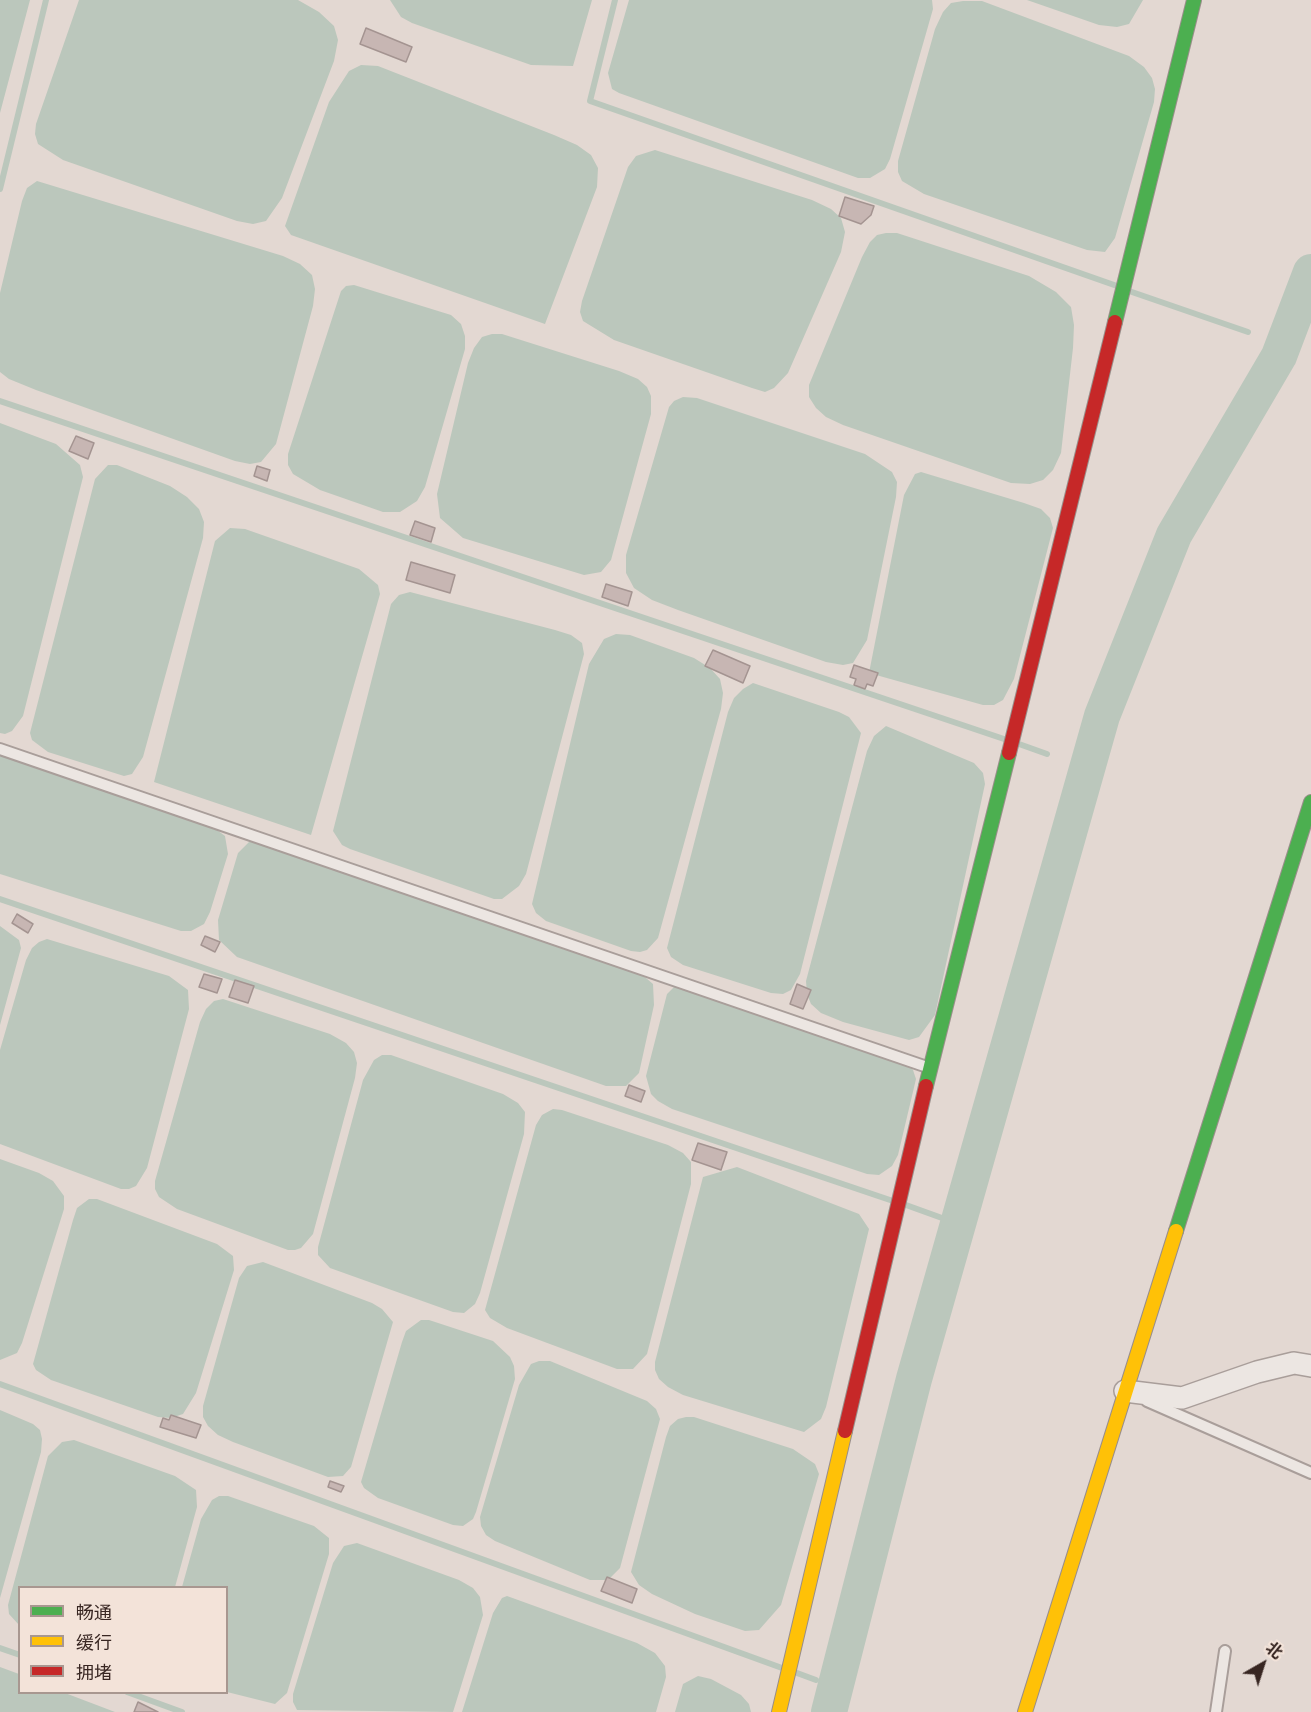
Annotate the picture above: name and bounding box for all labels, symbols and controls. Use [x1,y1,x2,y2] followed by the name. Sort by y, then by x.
[18,1586,228,1694] legend
[76,1600,112,1624] text: 畅通
[76,1630,112,1654] text: 缓行
[1233,1634,1293,1694] north arrow
[1261,1636,1287,1664] text: 北
[76,1660,112,1684] text: 拥堵

